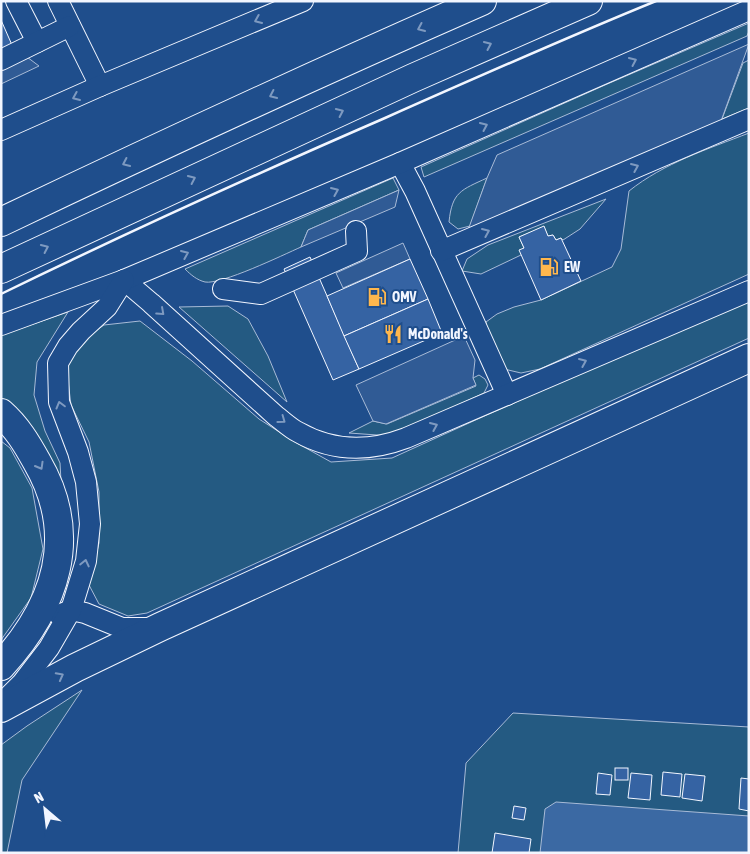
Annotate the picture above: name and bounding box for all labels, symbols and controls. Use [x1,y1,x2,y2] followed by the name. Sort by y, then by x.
[255,15,263,25] one-way arrow
[417,21,426,32] one-way arrow
[483,41,492,51] one-way arrow
[628,56,637,67] one-way arrow
[269,88,278,99] one-way arrow
[72,90,81,101] one-way arrow
[335,107,344,118] one-way arrow
[479,122,488,133] one-way arrow
[122,156,131,166] one-way arrow
[630,163,639,174] one-way arrow
[187,176,196,186] one-way arrow
[330,186,339,197] one-way arrow
[481,227,490,238] one-way arrow
[40,244,49,255] one-way arrow
[180,250,189,261] one-way arrow
[538,256,560,278] fuel station icon: EW
[564,259,581,275] place label: EW
[366,286,388,308] fuel station icon: OMV
[392,289,417,305] place label: OMV
[156,306,165,315] one-way arrow
[382,323,404,345] restaurant icon: McDonald's
[408,326,468,342] place label: McDonald's
[578,358,587,369] one-way arrow
[56,402,66,410] one-way arrow
[276,415,285,423] one-way arrow
[429,422,438,433] one-way arrow
[34,461,44,470] one-way arrow
[79,558,89,567] one-way arrow
[54,672,63,682] one-way arrow
[20,784,70,834] north arrow
[31,789,46,807] text: N

